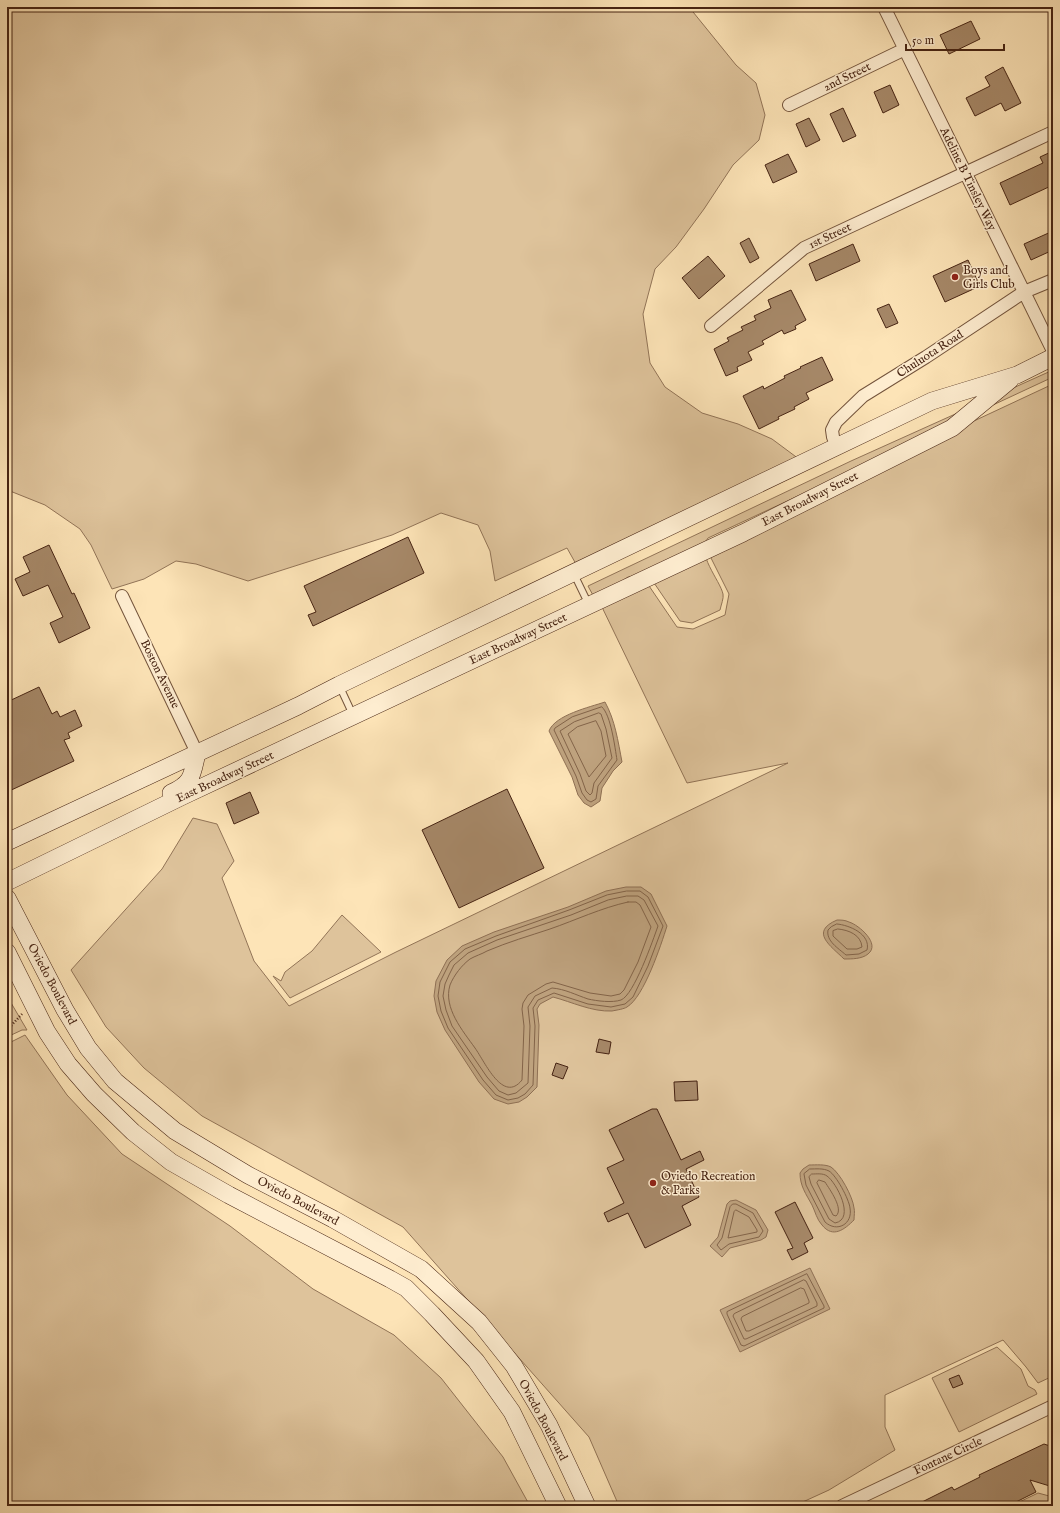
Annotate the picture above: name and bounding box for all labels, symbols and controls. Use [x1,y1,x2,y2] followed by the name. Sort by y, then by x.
[906,26,1004,52] scale bar
[912,33,934,48] text: 50 m
[821,59,873,95] street label: 2nd Street
[936,124,1000,233] street label: Adeline B Tinsley Way
[806,220,854,252] street label: 1st Street
[963,263,1015,292] place label: Boys and Girls Club
[950,272,960,282] marker: Boys and Girls Club
[894,327,966,381] street label: Chuluota Road
[759,468,861,530] street label: East Broadway Street
[467,610,569,668] street label: East Broadway Street
[137,637,183,711] street label: Boston Avenue
[174,748,276,806] street label: East Broadway Street
[24,941,80,1028] street label: Oviedo Boulevard
[661,1169,756,1198] place label: Oviedo Recreation & Parks
[255,1173,342,1229] street label: Oviedo Boulevard
[648,1178,658,1188] marker: Oviedo Recreation & Parks
[515,1377,571,1464] street label: Oviedo Boulevard
[911,1433,985,1478] street label: Fontane Circle

